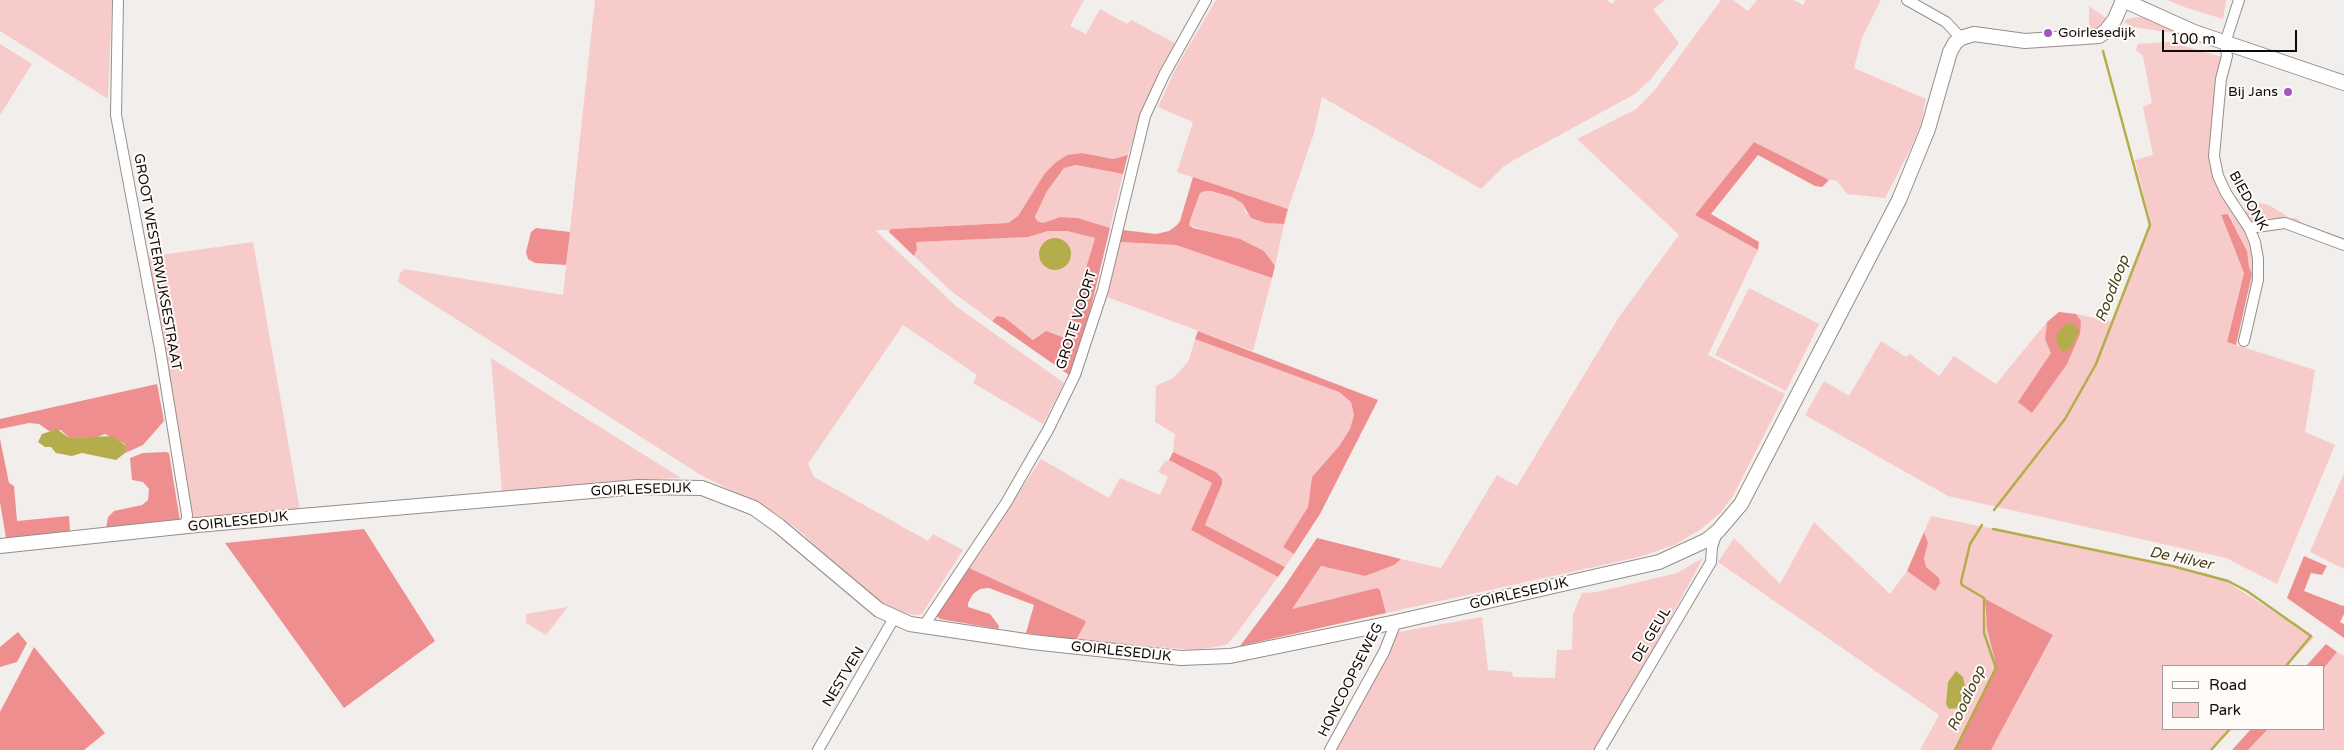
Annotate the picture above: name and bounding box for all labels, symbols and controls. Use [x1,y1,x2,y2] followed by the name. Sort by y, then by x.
[2164,20,2299,52] scale bar
[2058,25,2136,41] place label: Goirlesedijk
[2042,27,2054,39] marker: Goirlesedijk
[2170,30,2216,48] text: 100 m
[2228,84,2278,100] place label: Bij Jans
[2282,86,2294,98] marker: Bij Jans
[130,152,184,372] street label: GROOT WESTERWIJKSESTRAAT
[2225,168,2271,234] street label: BIEDONK
[2092,253,2134,325] water label: Roodloop
[1053,268,1101,372] street label: GROTE VOORT
[590,480,692,500] street label: GOIRLESEDIJK
[187,508,289,536] street label: GOIRLESEDIJK
[2148,544,2214,574] water label: De Hilver
[1468,574,1570,614] street label: GOIRLESEDIJK
[1629,604,1675,666] street label: DE GEUL
[1315,620,1387,740] street label: HONCOOPSEWEG
[1070,638,1172,666] street label: GOIRLESEDIJK
[819,644,869,710] street label: NESTVEN
[1944,664,1990,734] water label: Roodloop
[2162,665,2324,730] legend
[2209,676,2247,694] text: Road
[2209,701,2241,719] text: Park

